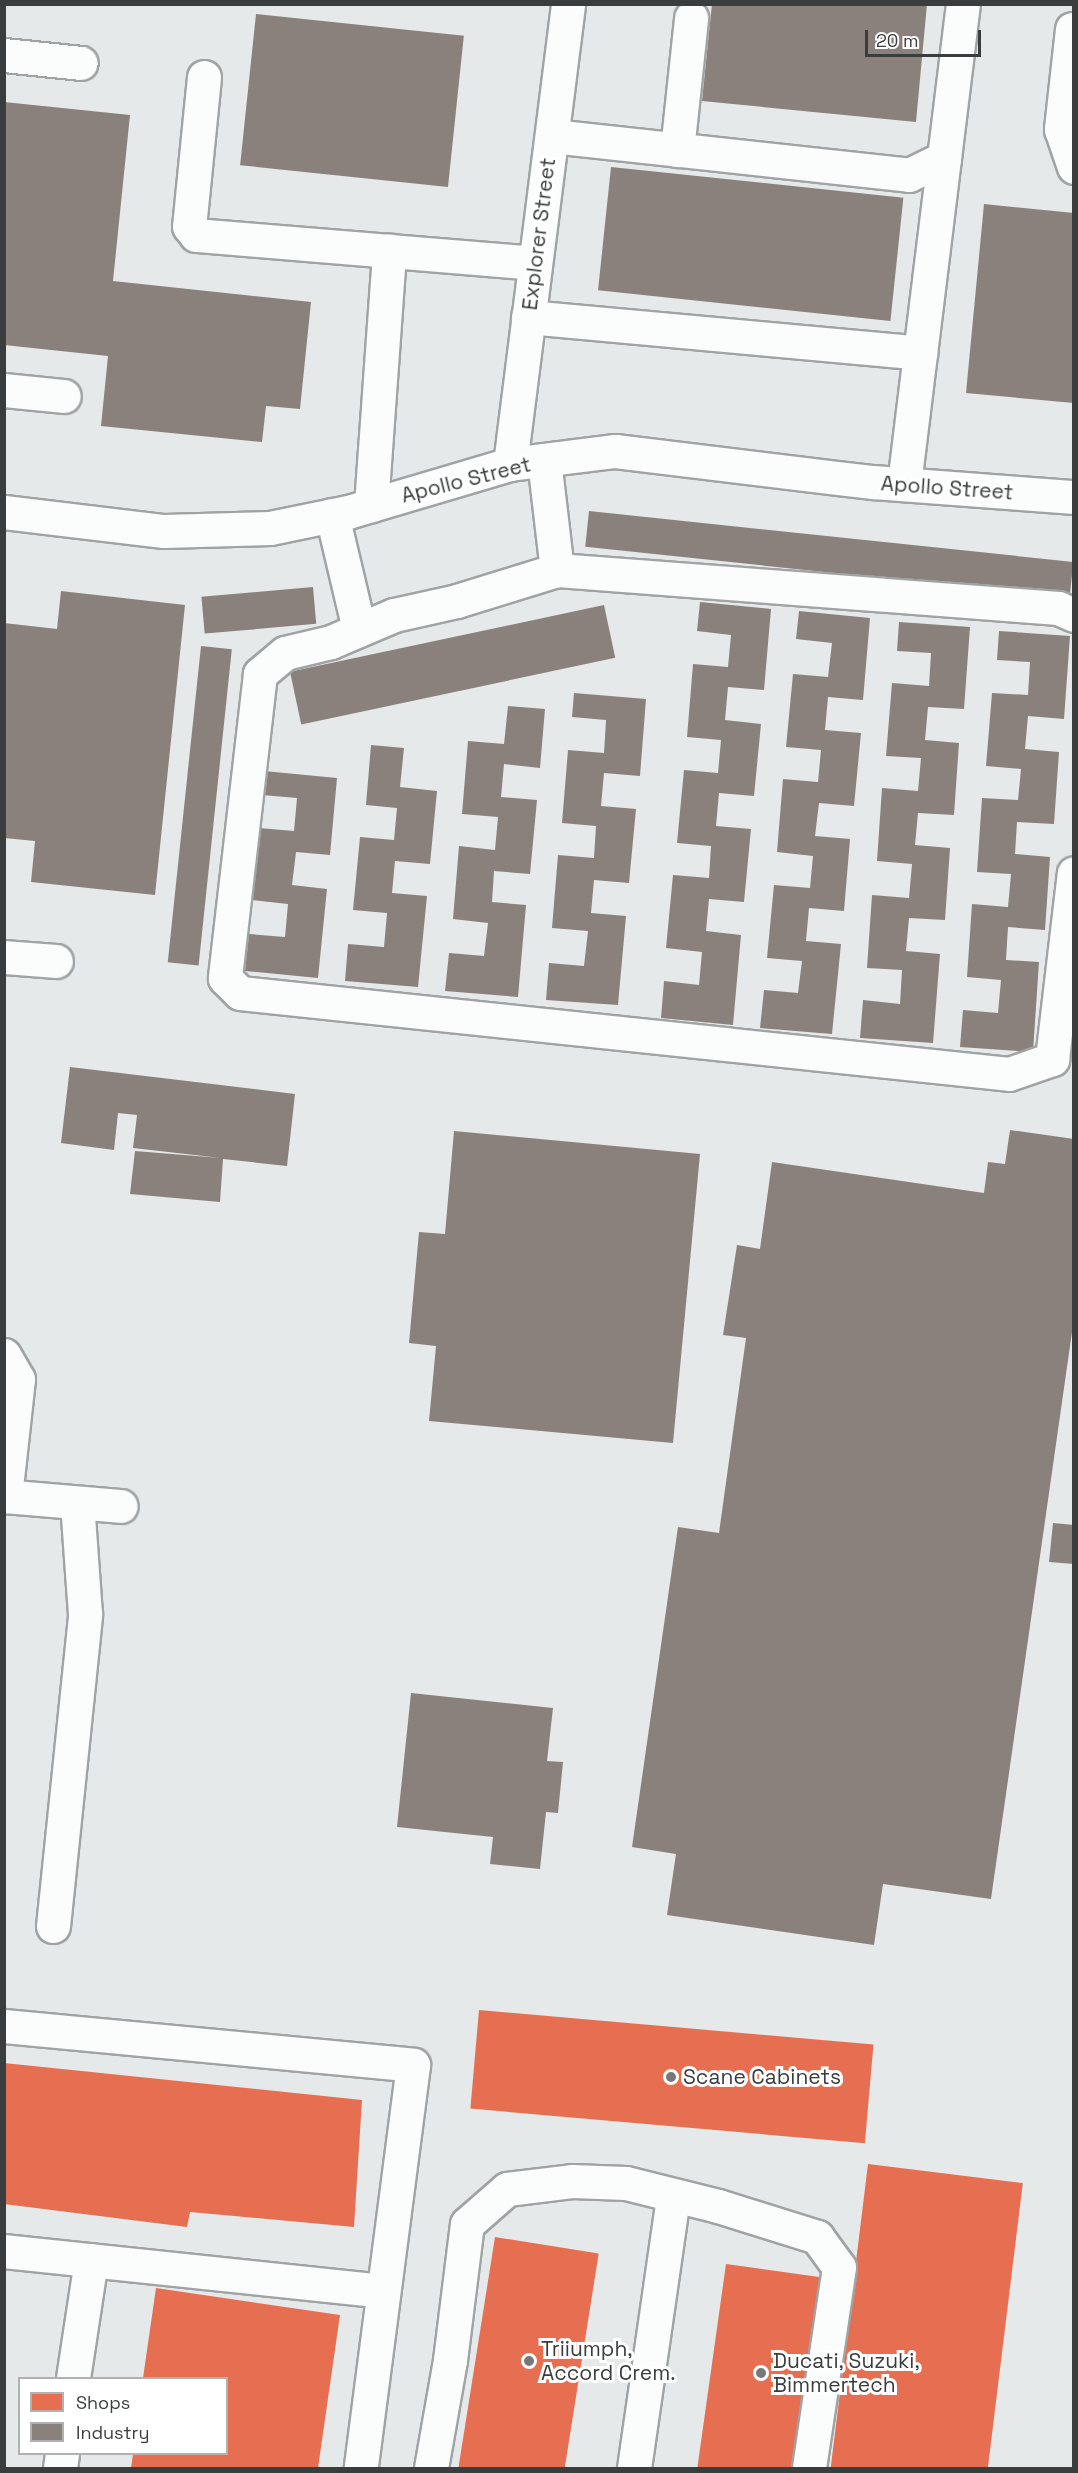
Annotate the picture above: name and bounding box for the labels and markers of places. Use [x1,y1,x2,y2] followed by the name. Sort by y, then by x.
[683,2064,841,2090] place label: Scane Cabinets
[664,2070,678,2084] marker: Scane Cabinets
[541,2336,676,2386] place label: Triiumph, Accord Crem.
[773,2348,920,2398] place label: Ducati, Suzuki, Bimmertech
[522,2354,536,2368] marker: Triiumph, Accord Crem.
[754,2366,768,2380] marker: Ducati, Suzuki, Bimmertech

